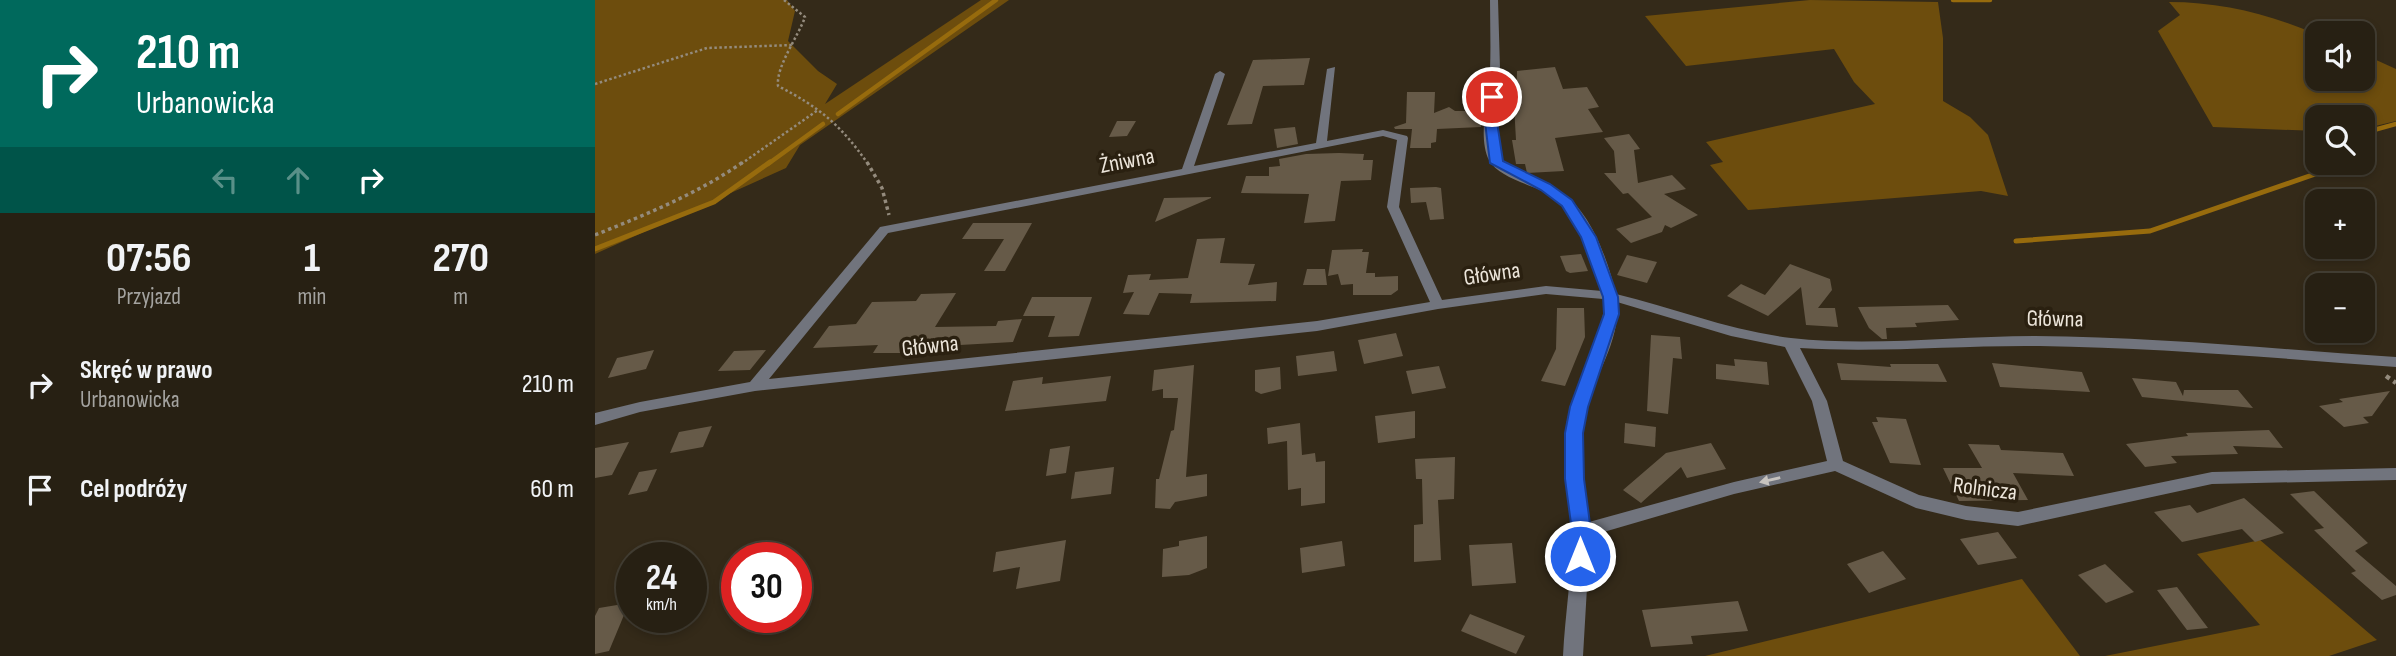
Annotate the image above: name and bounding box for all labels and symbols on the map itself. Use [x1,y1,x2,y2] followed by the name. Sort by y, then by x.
[1462,67,1522,127] pin
[1097,142,1157,180] street label: Żniwna
[1462,256,1522,292] street label: Główna
[2026,305,2084,333] street label: Główna
[900,329,960,363] street label: Główna
[1951,471,2019,507] street label: Rolnicza
[1758,474,1780,485] one-way arrow
[1543,519,1617,593] position arrow
[721,542,812,633] speed limit sign: 30

